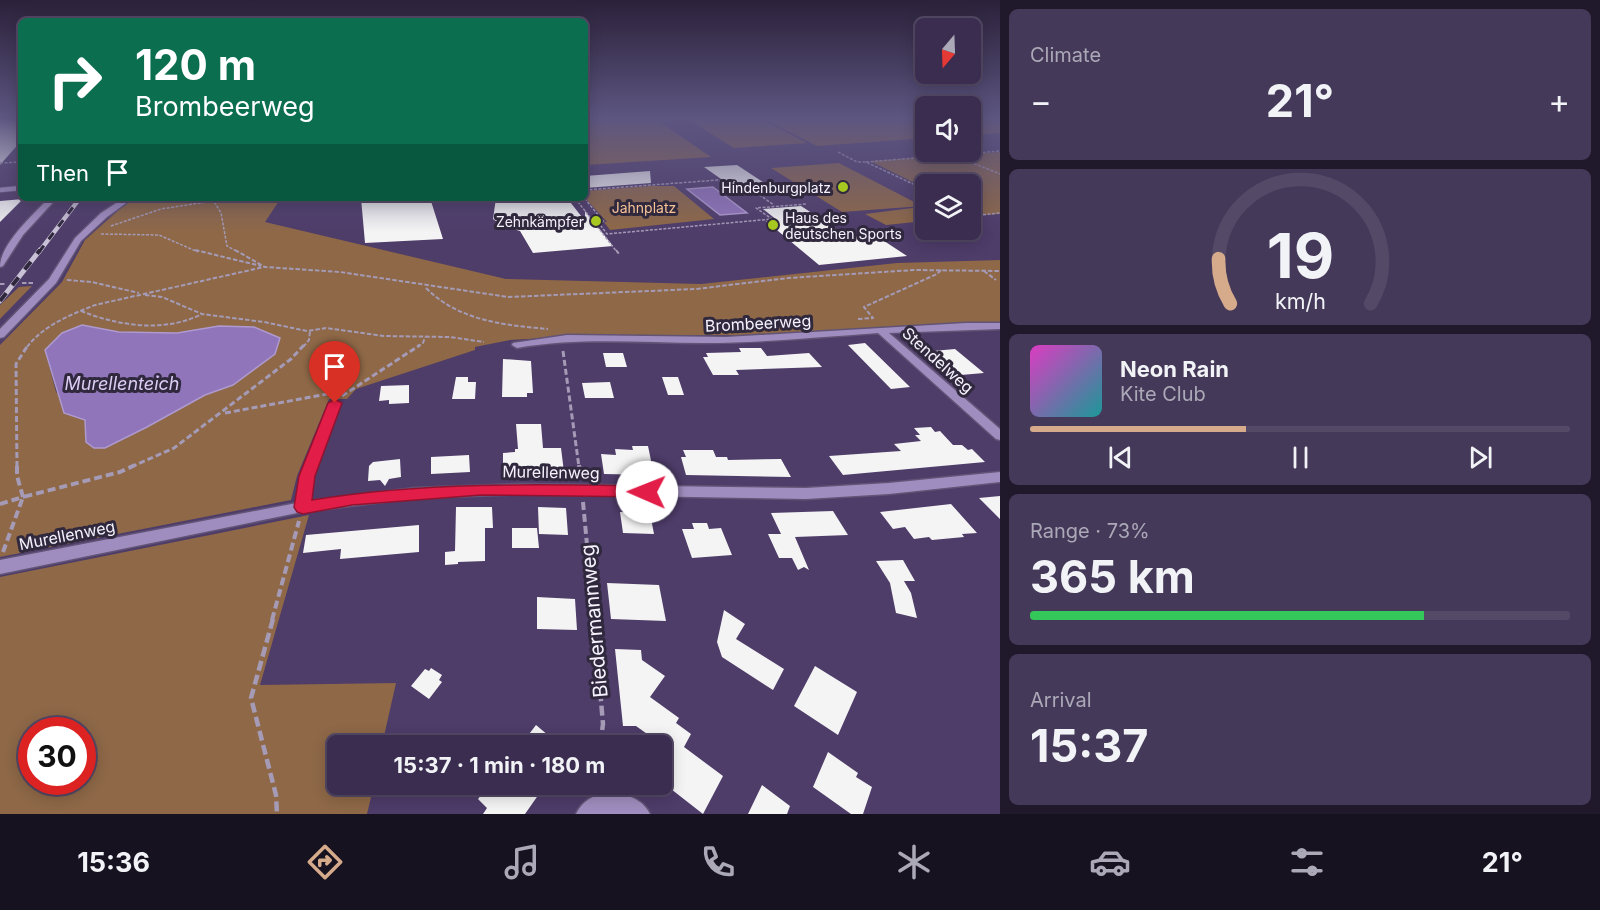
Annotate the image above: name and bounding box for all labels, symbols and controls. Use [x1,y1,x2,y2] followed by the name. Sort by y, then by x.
[915,18,981,84] north arrow
[915,18,981,240] map controls
[135,39,256,90] text: 120 m
[36,42,114,120] icon: right
[1030,43,1101,67] text: Climate
[1266,73,1334,128] text: 21°
[1030,81,1052,121] text: −
[1548,81,1570,121] text: +
[135,90,315,123] text: Brombeerweg
[915,96,981,162] button: sound
[101,156,134,189] icon: arrive
[36,160,89,186] text: Then
[915,174,981,240] button: layers
[721,179,831,196] place label: Hindenburgplatz
[836,180,850,194] marker: Hindenburgplatz
[612,199,676,216] park label: Jahnplatz
[785,209,902,242] place label: Haus des deutschen Sports
[496,213,584,230] place label: Zehnkämpfer
[589,214,603,228] marker: Zehnkämpfer
[766,218,780,232] marker: Haus des deutschen Sports
[1266,218,1334,293] text: 19
[1275,288,1325,314] text: km/h
[704,310,812,336] street label: Brombeerweg
[898,323,978,397] street label: Stendelweg
[309,341,360,403] pin
[318,350,351,383] icon: arrive
[1120,356,1229,382] text: Neon Rain
[65,373,179,394] water label: Murellenteich
[1120,382,1206,406] text: Kite Club
[1104,441,1137,474] icon: previous
[1284,441,1317,474] icon: pause
[1464,441,1497,474] icon: next
[615,460,679,524] position arrow
[502,461,600,483] street label: Murellenweg
[17,516,117,554] street label: Murellenweg
[1030,519,1150,543] text: Range · 73%
[575,543,613,699] street label: Biedermannweg
[1030,549,1195,604] text: 365 km
[1030,688,1092,712] text: Arrival
[18,717,96,795] speed limit sign: 30
[1030,718,1148,773] text: 15:37
[394,752,605,778] text: 15:37 · 1 min · 180 m
[304,841,346,883] icon: directions
[501,841,543,883] icon: music
[697,841,739,883] icon: phone
[893,841,935,883] icon: climate
[1089,841,1131,883] icon: car
[1286,841,1328,883] icon: filters
[77,846,150,879] text: 15:36
[1482,846,1523,879] text: 21°

